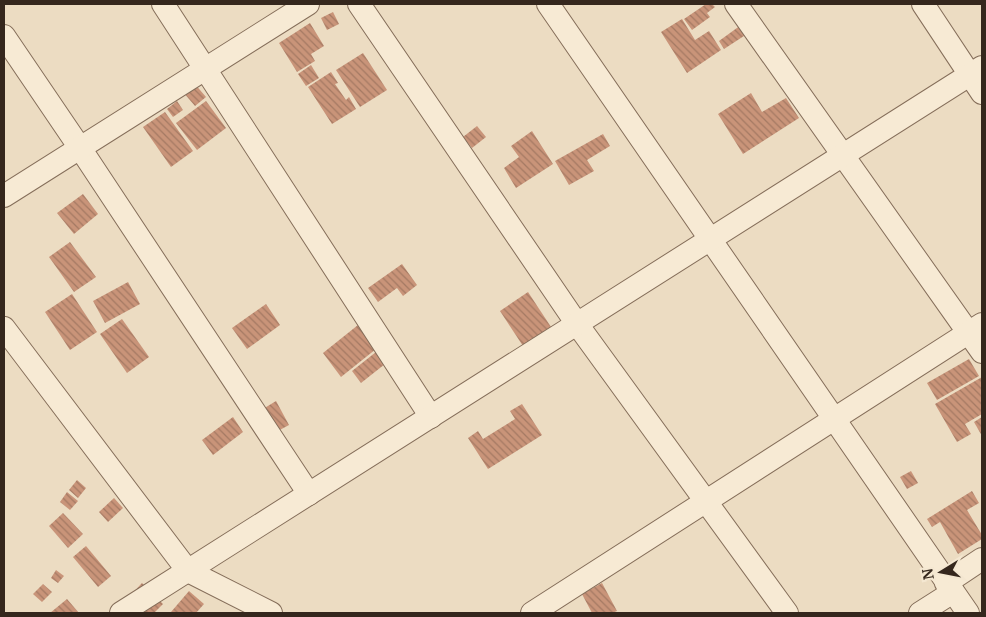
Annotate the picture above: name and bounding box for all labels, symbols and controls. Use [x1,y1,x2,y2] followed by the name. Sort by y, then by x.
[916,547,966,597] north arrow
[918,567,938,581] text: N

